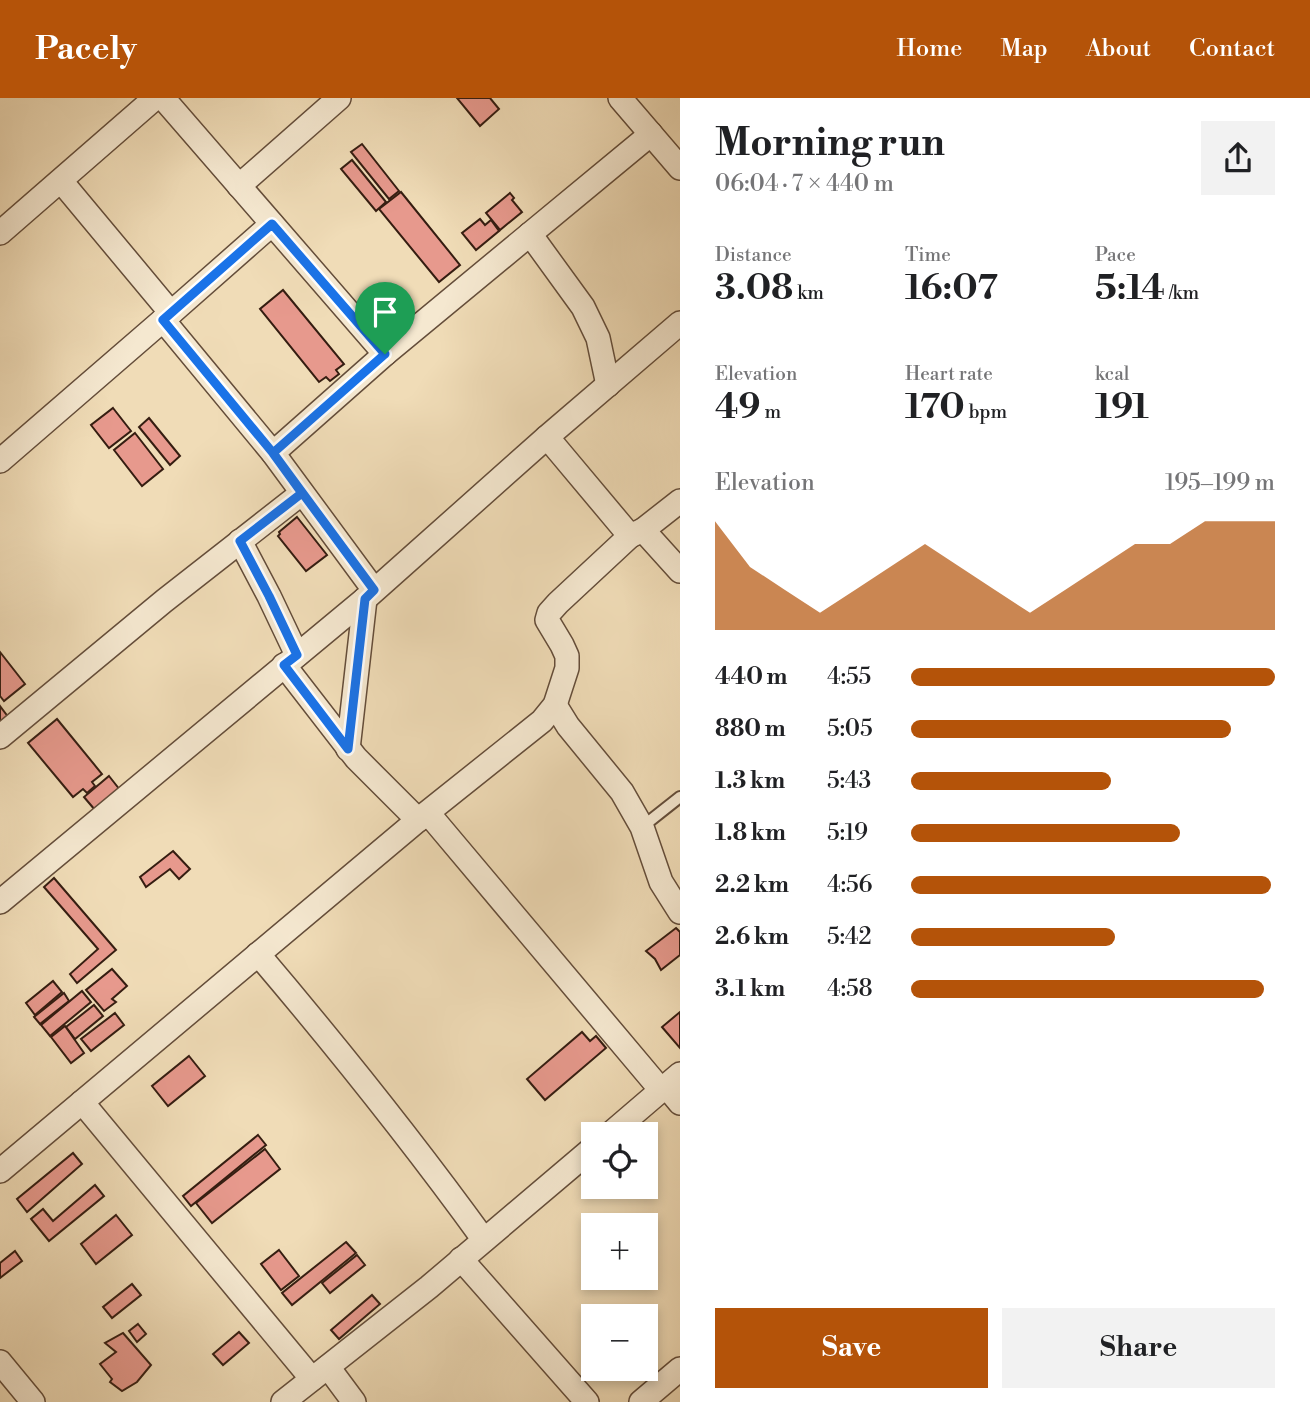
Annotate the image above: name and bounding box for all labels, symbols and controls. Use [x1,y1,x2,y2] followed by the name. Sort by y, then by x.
[35,29,137,70] text: Pacely
[897,34,962,64] text: Home
[1000,34,1048,64] text: Map
[1086,34,1151,64] text: About
[1189,34,1275,64] text: Contact
[715,120,945,167] text: Morning run
[1201,121,1275,195] button: share
[715,170,894,198] text: 06:04 · 7 × 440 m
[715,243,792,267] text: Distance
[905,243,951,267] text: Time
[1095,243,1136,267] text: Pace
[715,267,793,310] text: 3.08
[905,267,998,310] text: 16:07
[1095,267,1165,310] text: 5:14
[793,281,824,305] text: km
[1165,281,1199,305] text: /km
[355,282,415,354] pin
[366,293,404,331] icon: arrive
[715,362,797,386] text: Elevation
[905,362,993,386] text: Heart rate
[1095,362,1129,386] text: kcal
[715,386,761,429] text: 49
[905,386,965,429] text: 170
[1095,386,1149,429] text: 191
[761,400,781,424] text: m
[965,400,1007,424] text: bpm
[715,469,815,497] text: Elevation
[1165,469,1275,497] text: 195–199 m
[715,663,788,691] text: 440 m
[827,663,871,691] text: 4:55
[715,715,786,743] text: 880 m
[827,715,873,743] text: 5:05
[715,767,785,795] text: 1.3 km
[827,767,871,795] text: 5:43
[715,819,786,847] text: 1.8 km
[827,819,868,847] text: 5:19
[715,871,789,899] text: 2.2 km
[827,871,873,899] text: 4:56
[715,923,789,951] text: 2.6 km
[827,923,872,951] text: 5:42
[715,975,785,1003] text: 3.1 km
[827,975,873,1003] text: 4:58
[581,1122,658,1381] map controls
[581,1122,658,1199] button: locate
[581,1213,658,1290] button: +
[581,1304,658,1381] button: −
[715,1308,988,1388] button: Save
[1002,1308,1275,1388] button: Share

